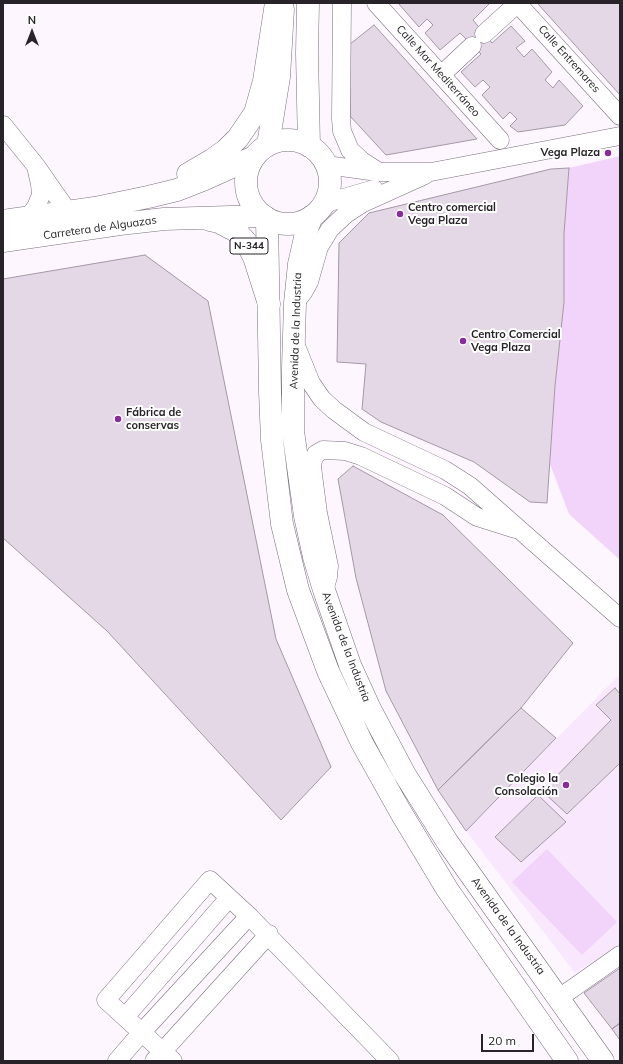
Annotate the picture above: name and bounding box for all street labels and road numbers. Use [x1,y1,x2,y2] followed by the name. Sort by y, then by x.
[393,22,483,120] street label: Calle Mar Mediterráneo
[535,23,603,95] street label: Calle Entremares
[42,213,158,243] street label: Carretera de Alguazas
[230,238,268,254] road number: N-344
[287,272,305,390] street label: Avenida de la Industria
[319,590,373,704] street label: Avenida de la Industria
[468,875,548,977] street label: Avenida de la Industria

